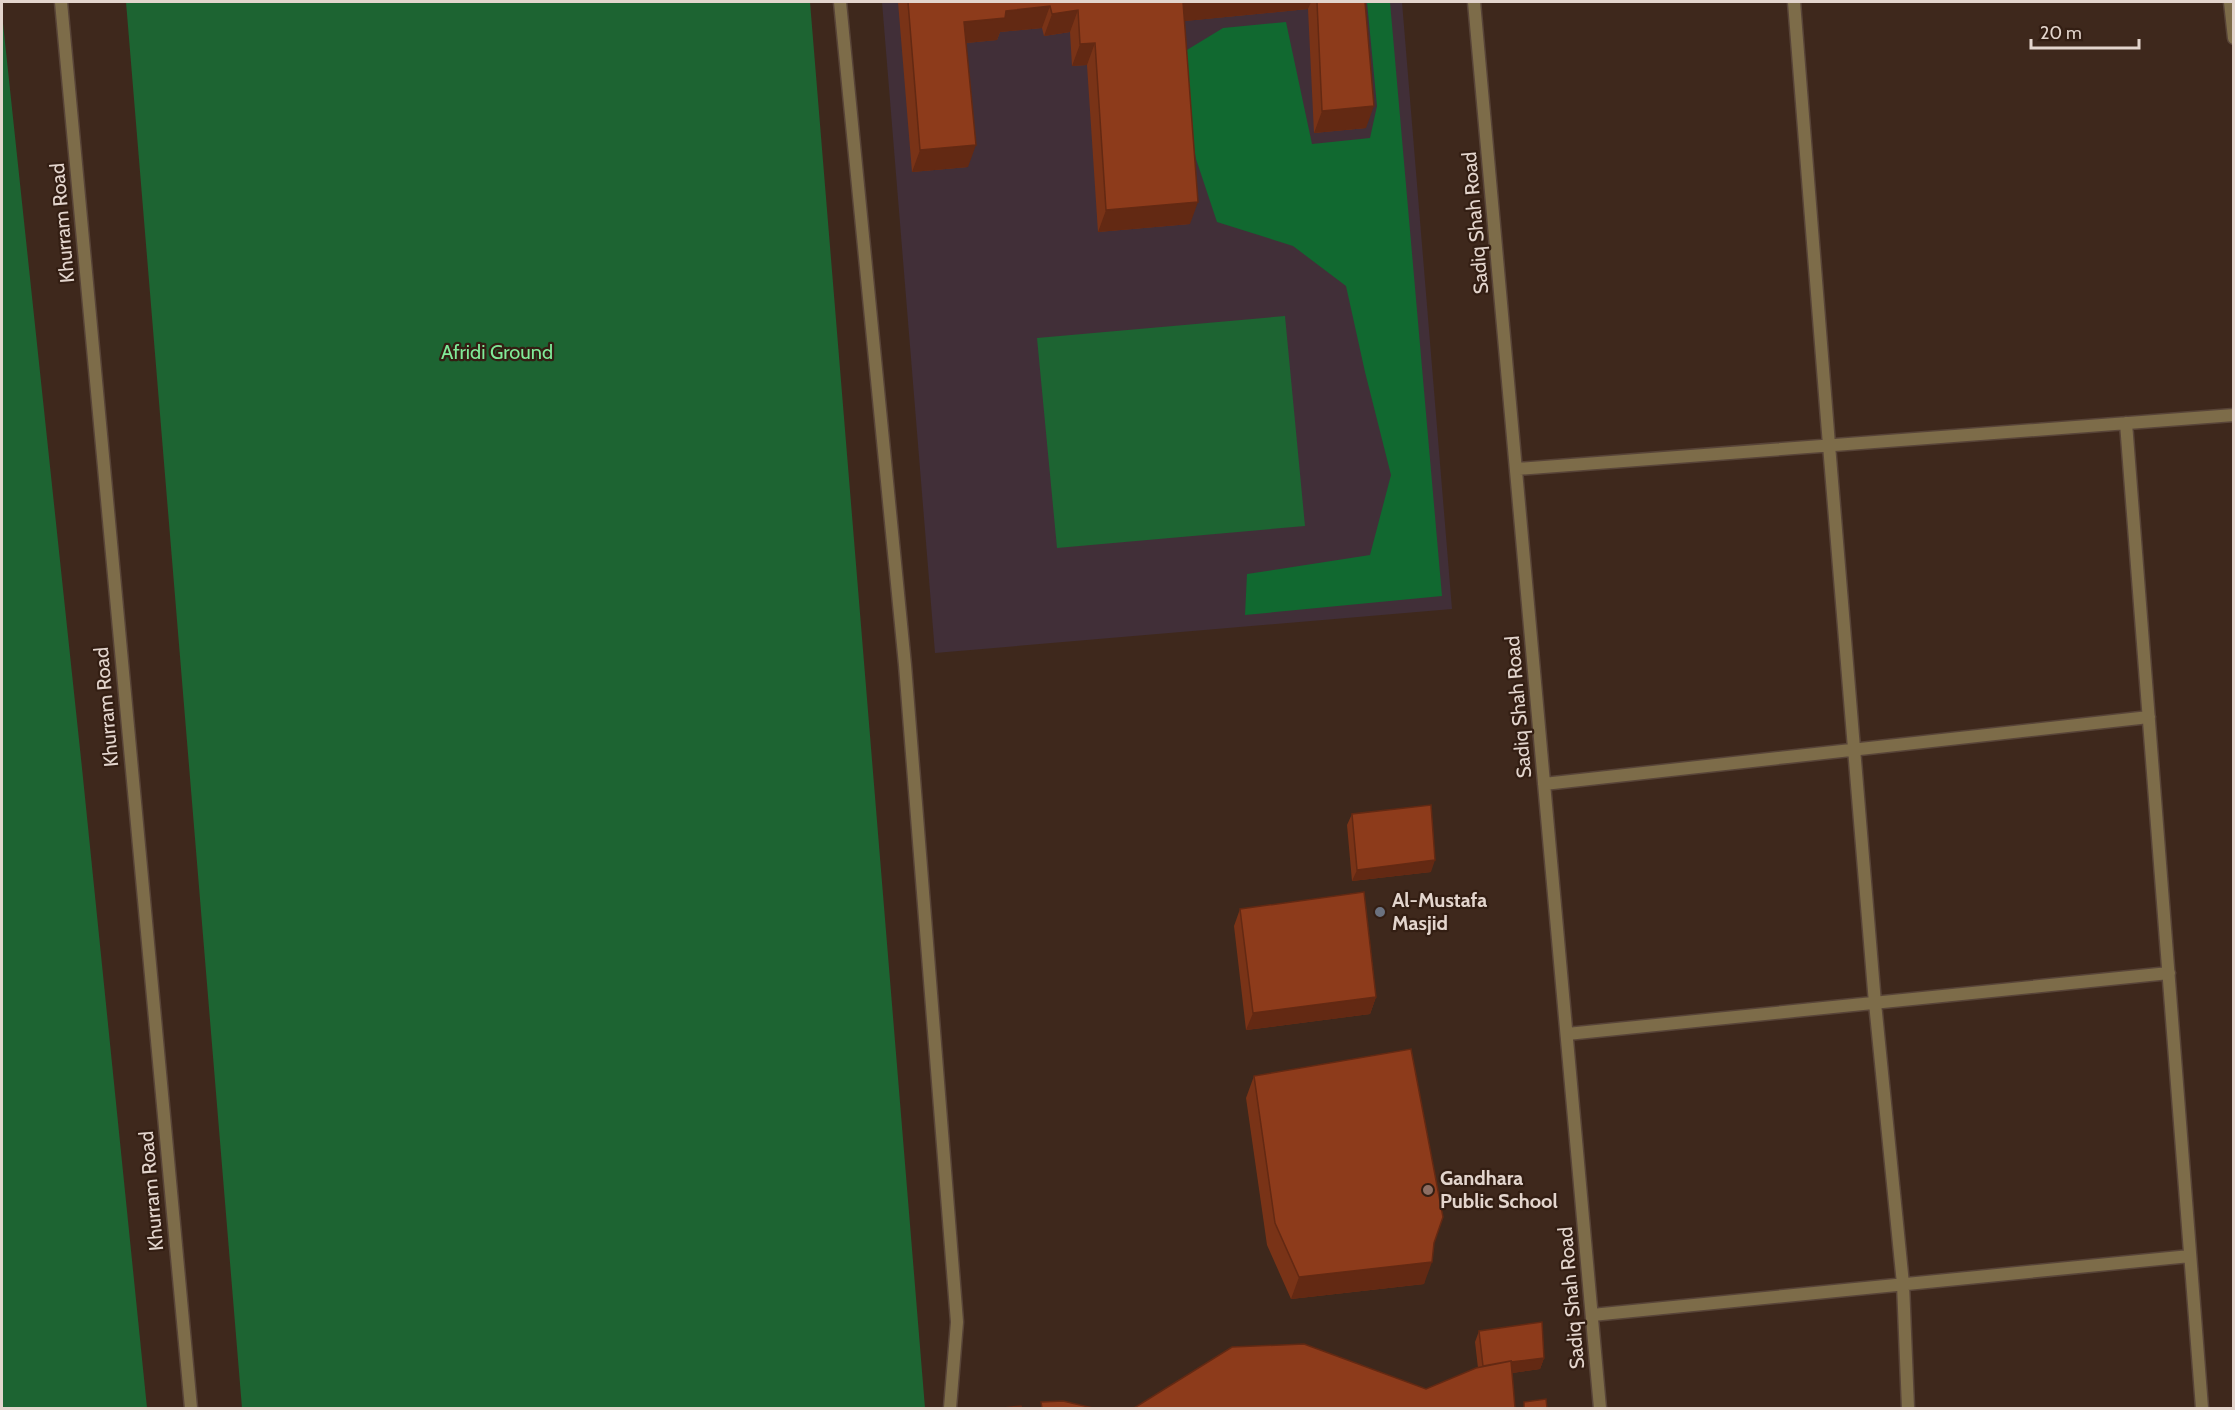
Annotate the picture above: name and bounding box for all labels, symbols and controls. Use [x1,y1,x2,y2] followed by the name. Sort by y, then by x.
[2031,12,2139,50] scale bar
[2040,22,2082,44] text: 20 m
[1457,151,1493,295] street label: Sadiq Shah Road
[45,162,79,284] street label: Khurram Road
[441,340,553,364] park label: Afridi Ground
[1500,635,1536,779] street label: Sadiq Shah Road
[89,646,123,768] street label: Khurram Road
[1392,888,1487,935] place label: Al-Mustafa Masjid
[1373,905,1387,919] marker: Al-Mustafa Masjid
[134,1130,168,1252] street label: Khurram Road
[1440,1166,1558,1213] place label: Gandhara Public School
[1421,1183,1435,1197] marker: Gandhara Public School
[1553,1226,1589,1370] street label: Sadiq Shah Road

